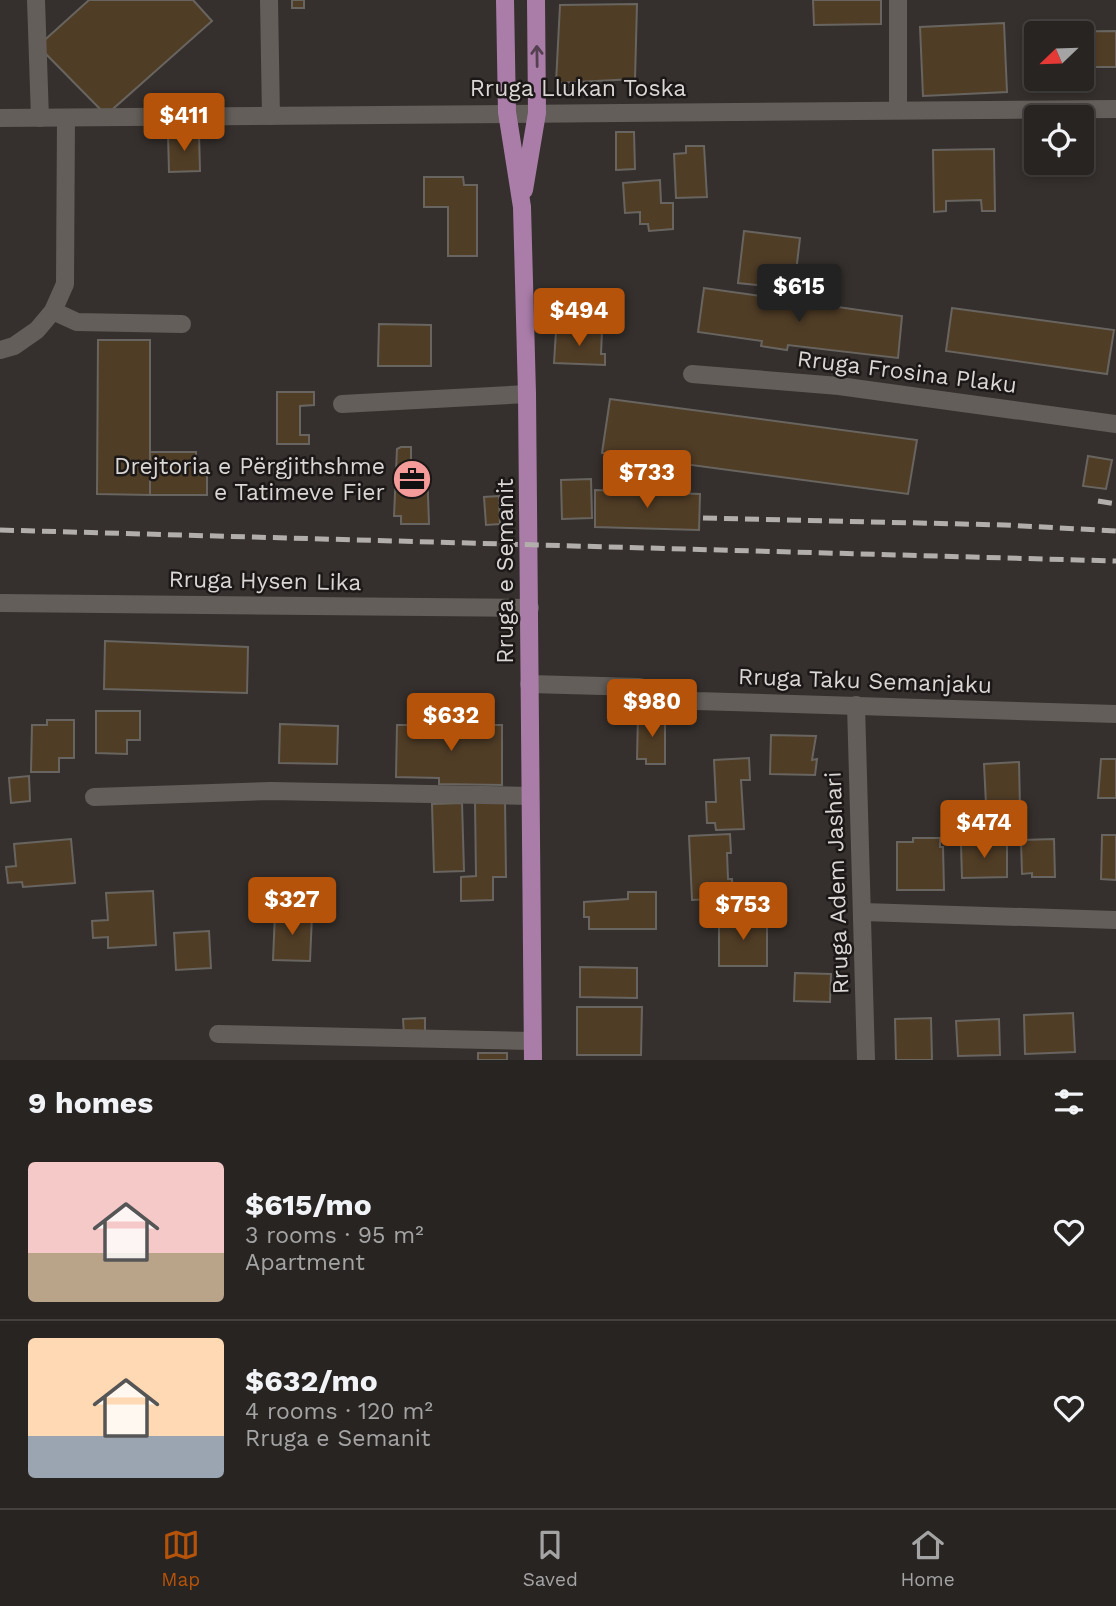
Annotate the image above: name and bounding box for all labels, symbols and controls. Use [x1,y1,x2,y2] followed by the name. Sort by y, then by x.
[1024,21,1094,91] north arrow
[1024,21,1094,175] map controls
[530,45,544,68] one-way arrow
[470,75,686,102] street label: Rruga Llukan Toska
[143,94,225,153] pin: $411
[160,102,208,129] text: $411
[1024,105,1094,175] button: locate
[758,264,840,324] pin: $615
[773,273,825,300] text: $615
[538,288,620,348] pin: $494
[550,297,608,324] text: $494
[796,345,1018,399] street label: Rruga Frosina Plaku
[606,450,688,510] pin: $733
[114,453,385,506] place label: Drejtoria e Përgjithshme e Tatimeve Fier
[391,458,433,500] office icon: Drejtoria e Përgjithshme e Tatimeve Fier
[619,459,675,486] text: $733
[492,478,519,664] street label: Rruga e Semanit
[168,566,362,596] street label: Rruga Hysen Lika
[738,663,992,699] street label: Rruga Taku Semanjaku
[611,680,693,739] pin: $980
[623,688,681,715] text: $980
[410,694,492,753] pin: $632
[423,702,479,729] text: $632
[820,771,854,995] street label: Rruga Adem Jashari
[943,800,1025,860] pin: $474
[956,809,1012,836] text: $474
[251,878,333,937] pin: $327
[702,883,784,942] pin: $753
[264,886,320,913] text: $327
[715,891,771,918] text: $753
[1050,1083,1088,1121] icon: filters
[28,1085,153,1120] text: 9 homes
[245,1187,372,1222] text: $615/mo
[84,1190,168,1274] icon: home
[1050,1213,1088,1251] icon: heart
[245,1222,424,1249] text: 3 rooms · 95 m²
[245,1249,365,1276] text: Apartment
[245,1363,378,1398] text: $632/mo
[84,1366,168,1450] icon: home
[1050,1389,1088,1427] icon: heart
[245,1398,433,1425] text: 4 rooms · 120 m²
[245,1425,430,1452] text: Rruga e Semanit
[161,1526,200,1591] tab: Map
[523,1526,578,1591] tab: Saved
[900,1526,955,1591] tab: Home

